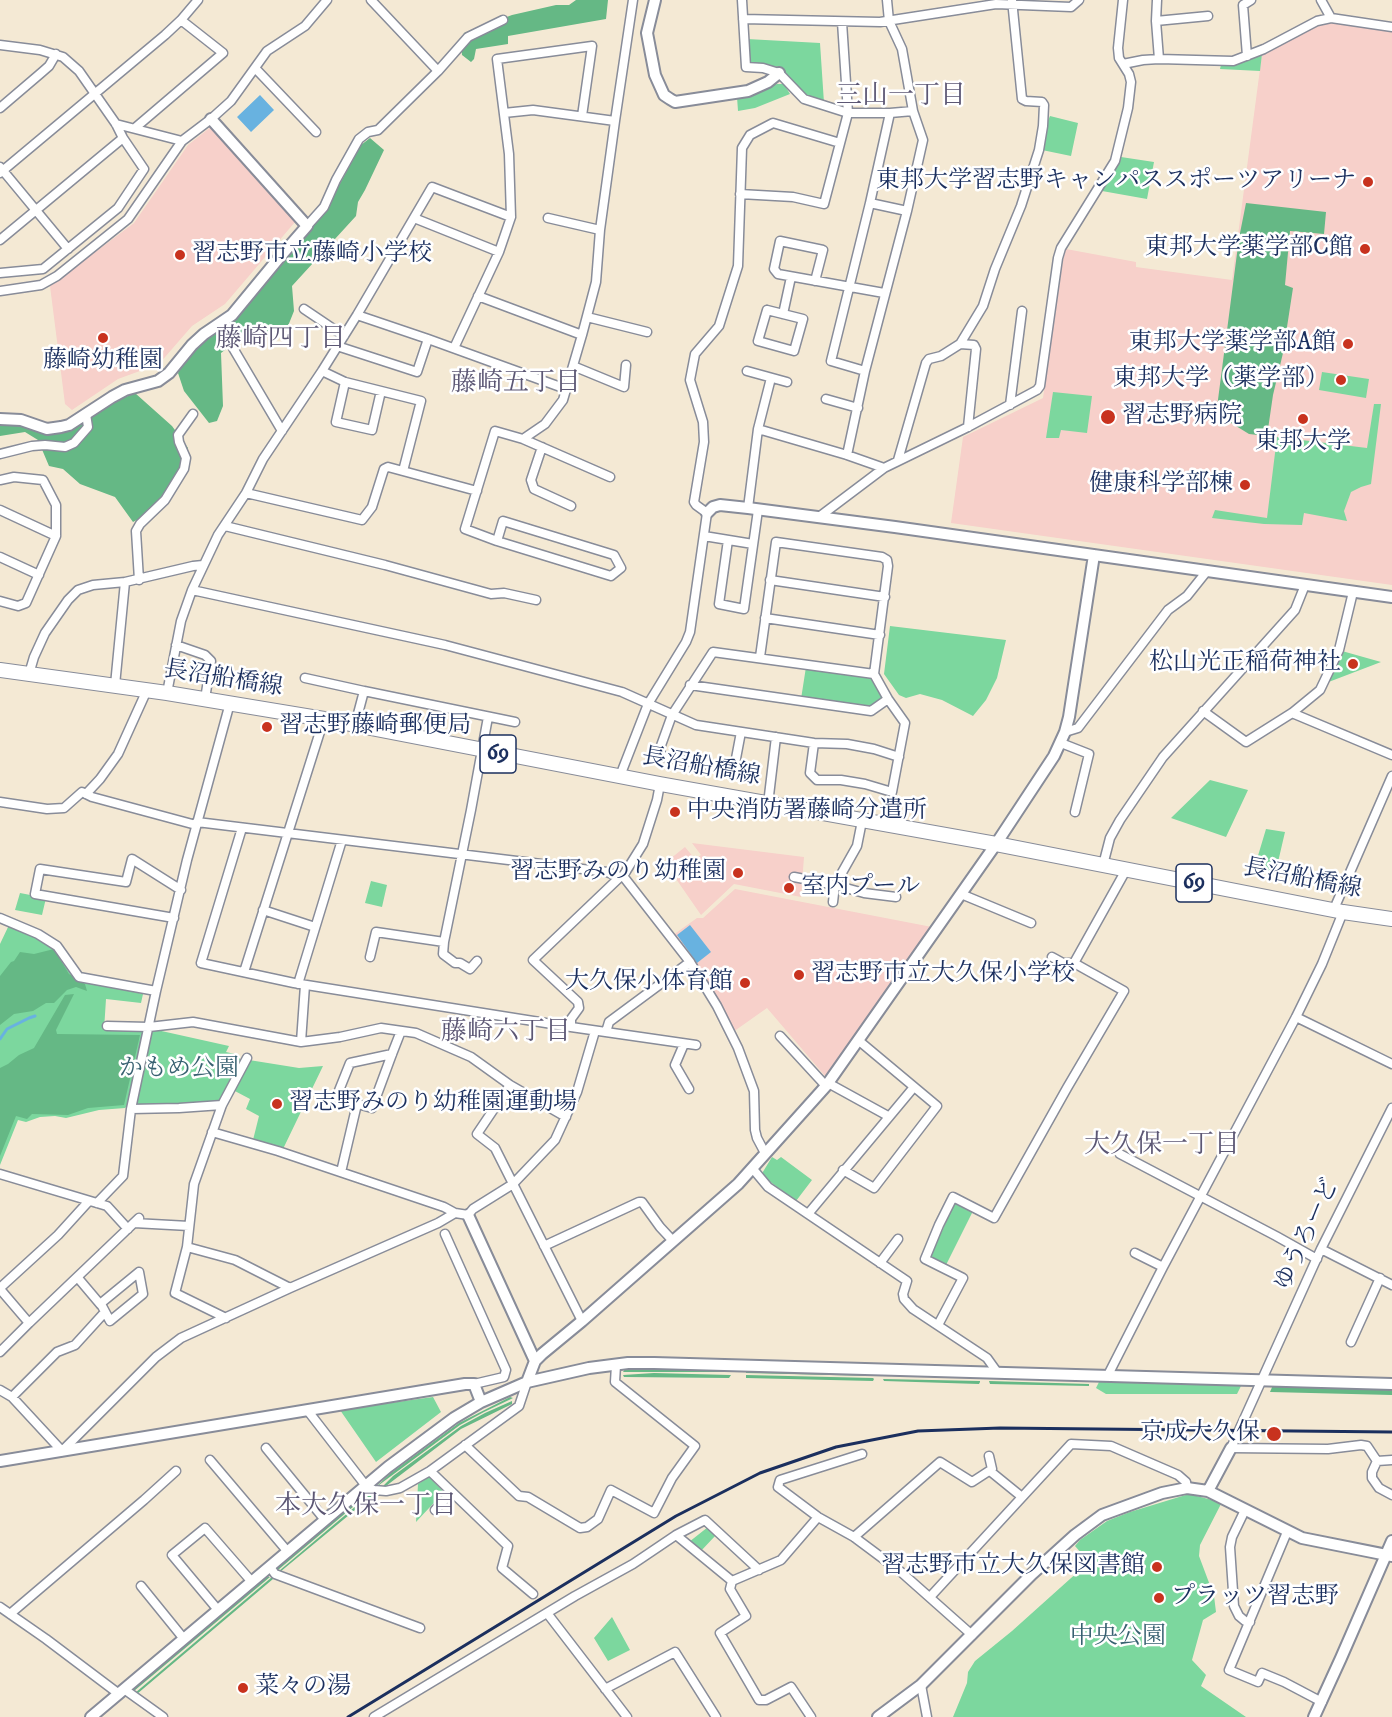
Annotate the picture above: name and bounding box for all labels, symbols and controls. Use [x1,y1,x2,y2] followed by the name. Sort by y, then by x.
[836,82,966,114] district label: 三山一丁目
[876,168,1356,196] place label: 東邦大学習志野キャンパススポーツアリーナ
[1361,175,1375,189] marker: 東邦大学習志野キャンパススポーツアリーナ
[1145,235,1353,263] place label: 東邦大学薬学部C館
[192,241,432,269] place label: 習志野市立藤崎小学校
[1358,242,1372,256] marker: 東邦大学薬学部C館
[173,248,187,262] marker: 習志野市立藤崎小学校
[216,325,346,357] district label: 藤崎四丁目
[1129,330,1336,358] place label: 東邦大学薬学部A館
[96,331,110,345] marker: 藤崎幼稚園
[1341,337,1355,351] marker: 東邦大学薬学部A館
[43,348,163,376] place label: 藤崎幼稚園
[1113,366,1329,394] place label: 東邦大学（薬学部）
[451,369,581,401] district label: 藤崎五丁目
[1334,373,1348,387] marker: 東邦大学（薬学部）
[1122,403,1242,431] place label: 習志野病院
[1099,408,1117,426] marker: 習志野病院
[1296,412,1310,426] marker: 東邦大学
[1255,429,1351,457] place label: 東邦大学
[1089,471,1233,499] place label: 健康科学部棟
[1238,478,1252,492] marker: 健康科学部棟
[1149,650,1341,678] place label: 松山光正稲荷神社
[161,656,285,704] street label: 長沼船橋線
[1346,657,1360,671] marker: 松山光正稲荷神社
[279,713,471,741] place label: 習志野藤崎郵便局
[260,720,274,734] marker: 習志野藤崎郵便局
[480,735,516,773] road number: 69
[639,743,763,793] street label: 長沼船橋線
[687,798,927,826] place label: 中央消防署藤崎分遣所
[668,805,682,819] marker: 中央消防署藤崎分遣所
[1240,854,1364,906] street label: 長沼船橋線
[510,859,726,887] place label: 習志野みのり幼稚園
[1176,864,1212,902] road number: 69
[731,866,745,880] marker: 習志野みのり幼稚園
[801,874,920,902] place label: 室内プール
[782,881,796,895] marker: 室内プール
[811,961,1075,989] place label: 習志野市立大久保小学校
[792,968,806,982] marker: 習志野市立大久保小学校
[565,969,733,997] place label: 大久保小体育館
[738,976,752,990] marker: 大久保小体育館
[441,1018,571,1050] district label: 藤崎六丁目
[119,1056,239,1084] park label: かもめ公園
[289,1090,577,1118] place label: 習志野みのり幼稚園運動場
[270,1097,284,1111] marker: 習志野みのり幼稚園運動場
[1084,1131,1240,1163] district label: 大久保一丁目
[1270,1175,1346,1295] street label: ゆうろーど
[1140,1420,1260,1448] place label: 京成大久保
[1265,1425,1283,1443] marker: 京成大久保
[275,1492,457,1524] district label: 本大久保一丁目
[881,1553,1145,1581] place label: 習志野市立大久保図書館
[1150,1560,1164,1574] marker: 習志野市立大久保図書館
[1171,1584,1339,1612] place label: プラッツ習志野
[1152,1591,1166,1605] marker: プラッツ習志野
[1070,1624,1166,1652] park label: 中央公園
[255,1674,351,1702] place label: 菜々の湯
[236,1681,250,1695] marker: 菜々の湯

